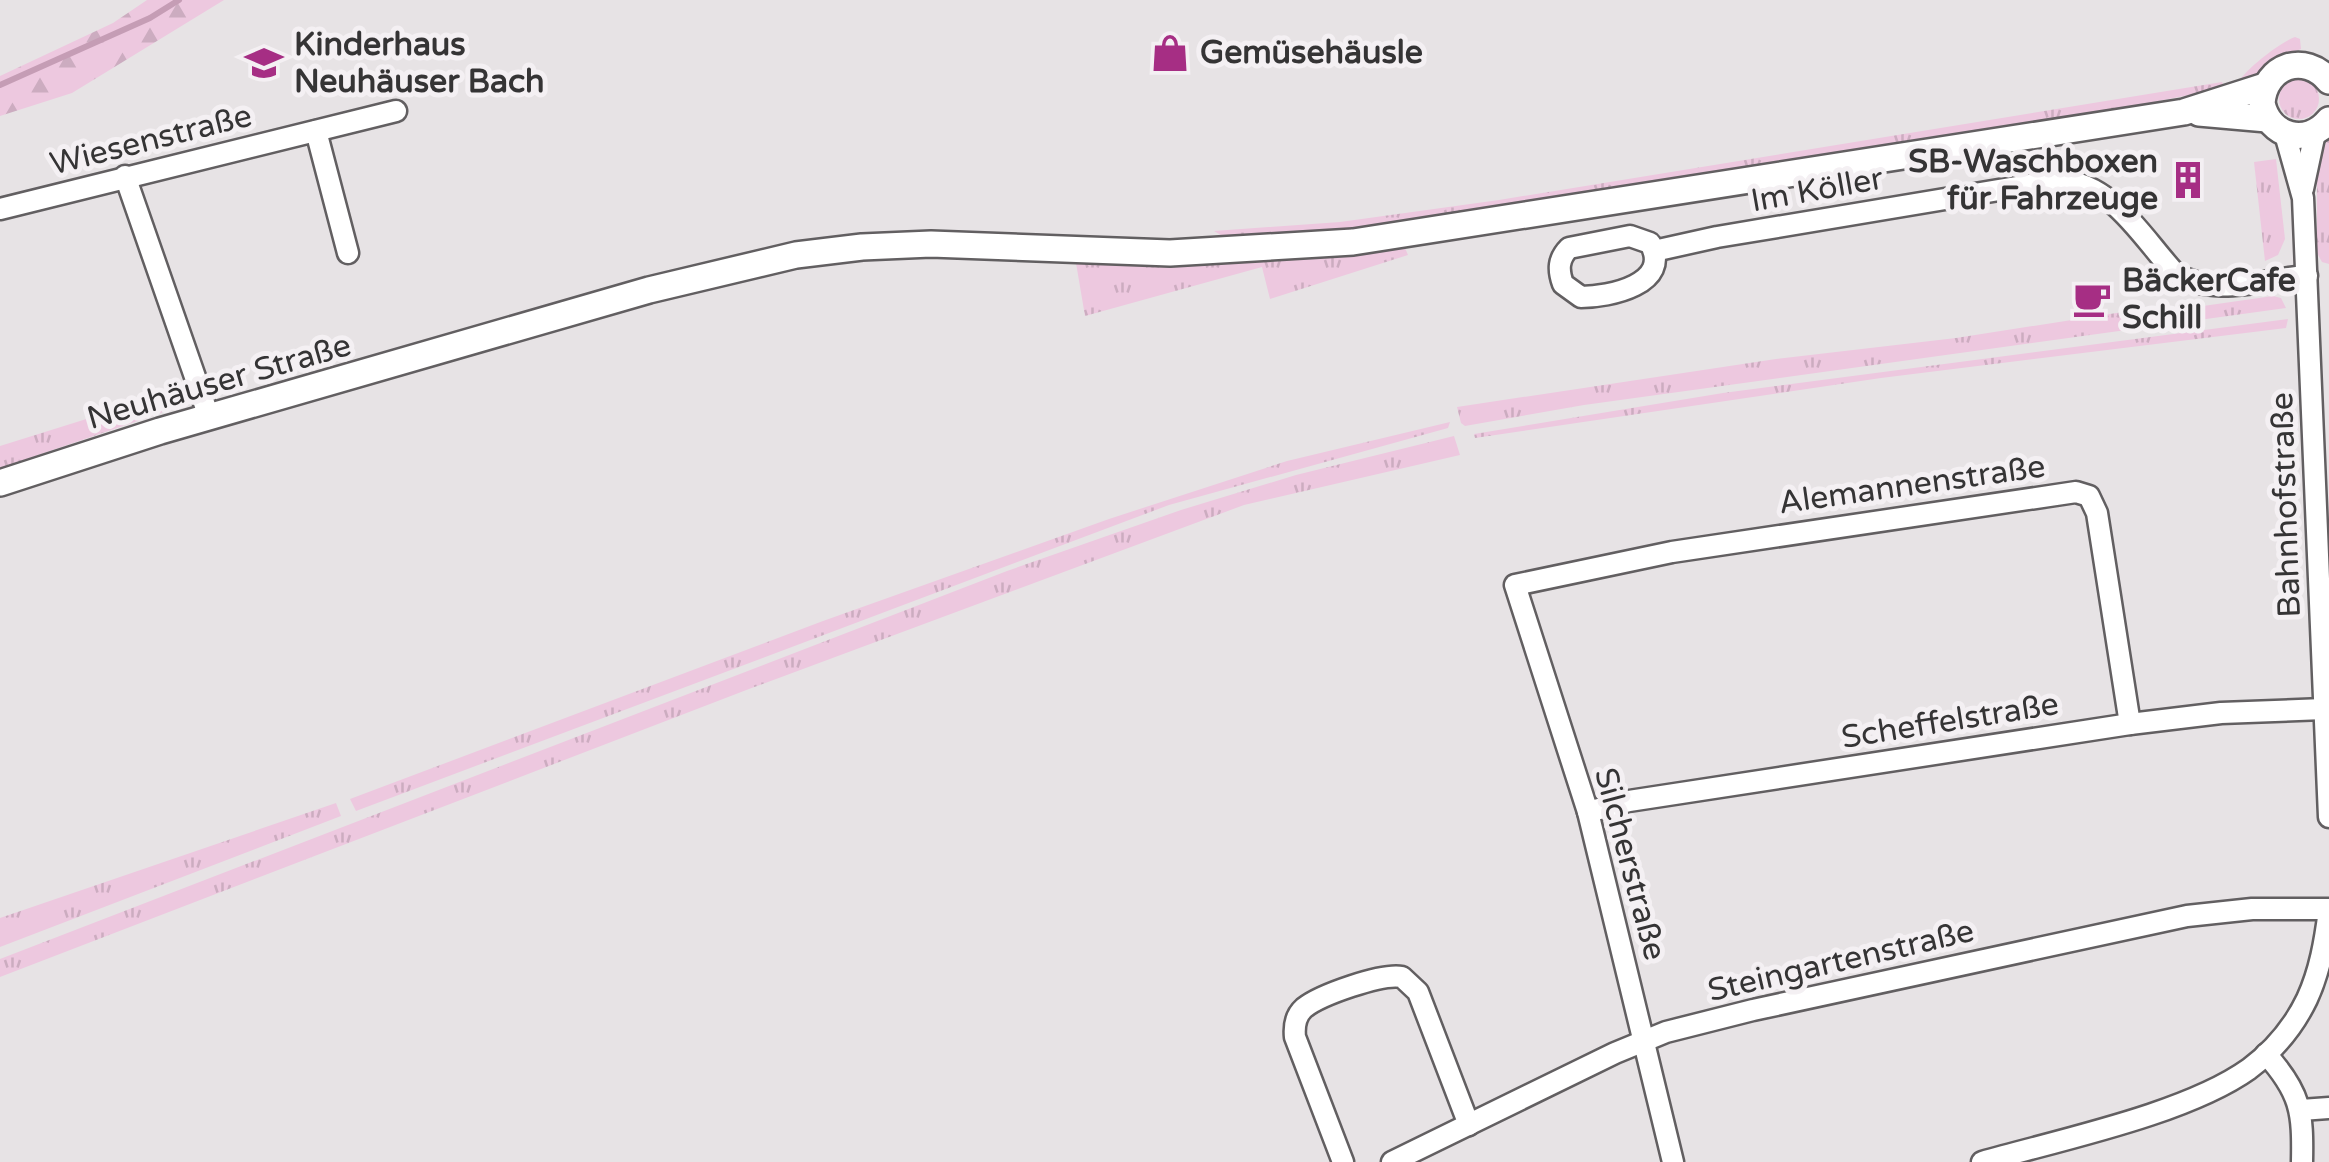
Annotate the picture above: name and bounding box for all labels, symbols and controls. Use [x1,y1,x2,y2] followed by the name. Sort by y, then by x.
[294,26,544,101] place label: Kinderhaus Neuhäuser Bach
[1149,32,1191,74] shop icon: Gemüsehäusle
[1200,34,1423,72] place label: Gemüsehäusle
[243,42,285,84] school or university icon: Kinderhaus Neuhäuser Bach
[46,97,256,183] street label: Wiesenstraße
[1908,143,2158,218] place label: SB-Waschboxen für Fahrzeuge
[2167,159,2209,201] building icon: SB-Waschboxen für Fahrzeuge
[1748,160,1887,220] street label: Im Köller
[2122,262,2296,337] place label: BäckerCafe Schill
[2071,278,2113,320] cafe icon: BäckerCafe Schill
[83,326,355,438] street label: Neuhäuser Straße
[2263,392,2309,618] street label: Bahnhofstraße
[1776,447,2048,523] street label: Alemannenstraße
[1839,685,2061,757] street label: Scheffelstraße
[1586,764,1674,964] street label: Silcherstraße
[1704,912,1978,1010] street label: Steingartenstraße

